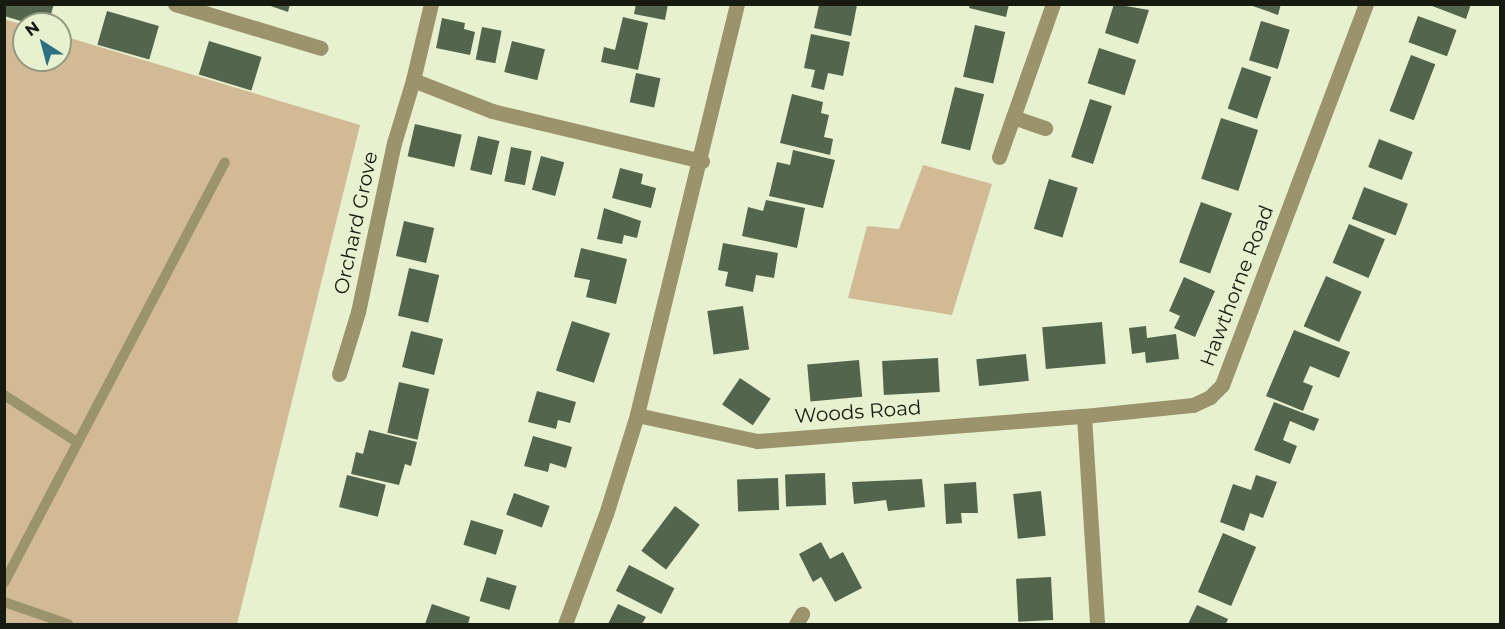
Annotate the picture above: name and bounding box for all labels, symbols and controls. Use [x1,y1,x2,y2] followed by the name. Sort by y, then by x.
[12,12,72,72] north arrow
[21,17,43,40] text: N
[329,149,383,297] street label: Orchard Grove
[1195,202,1279,370] street label: Hawthorne Road
[794,396,922,428] street label: Woods Road

